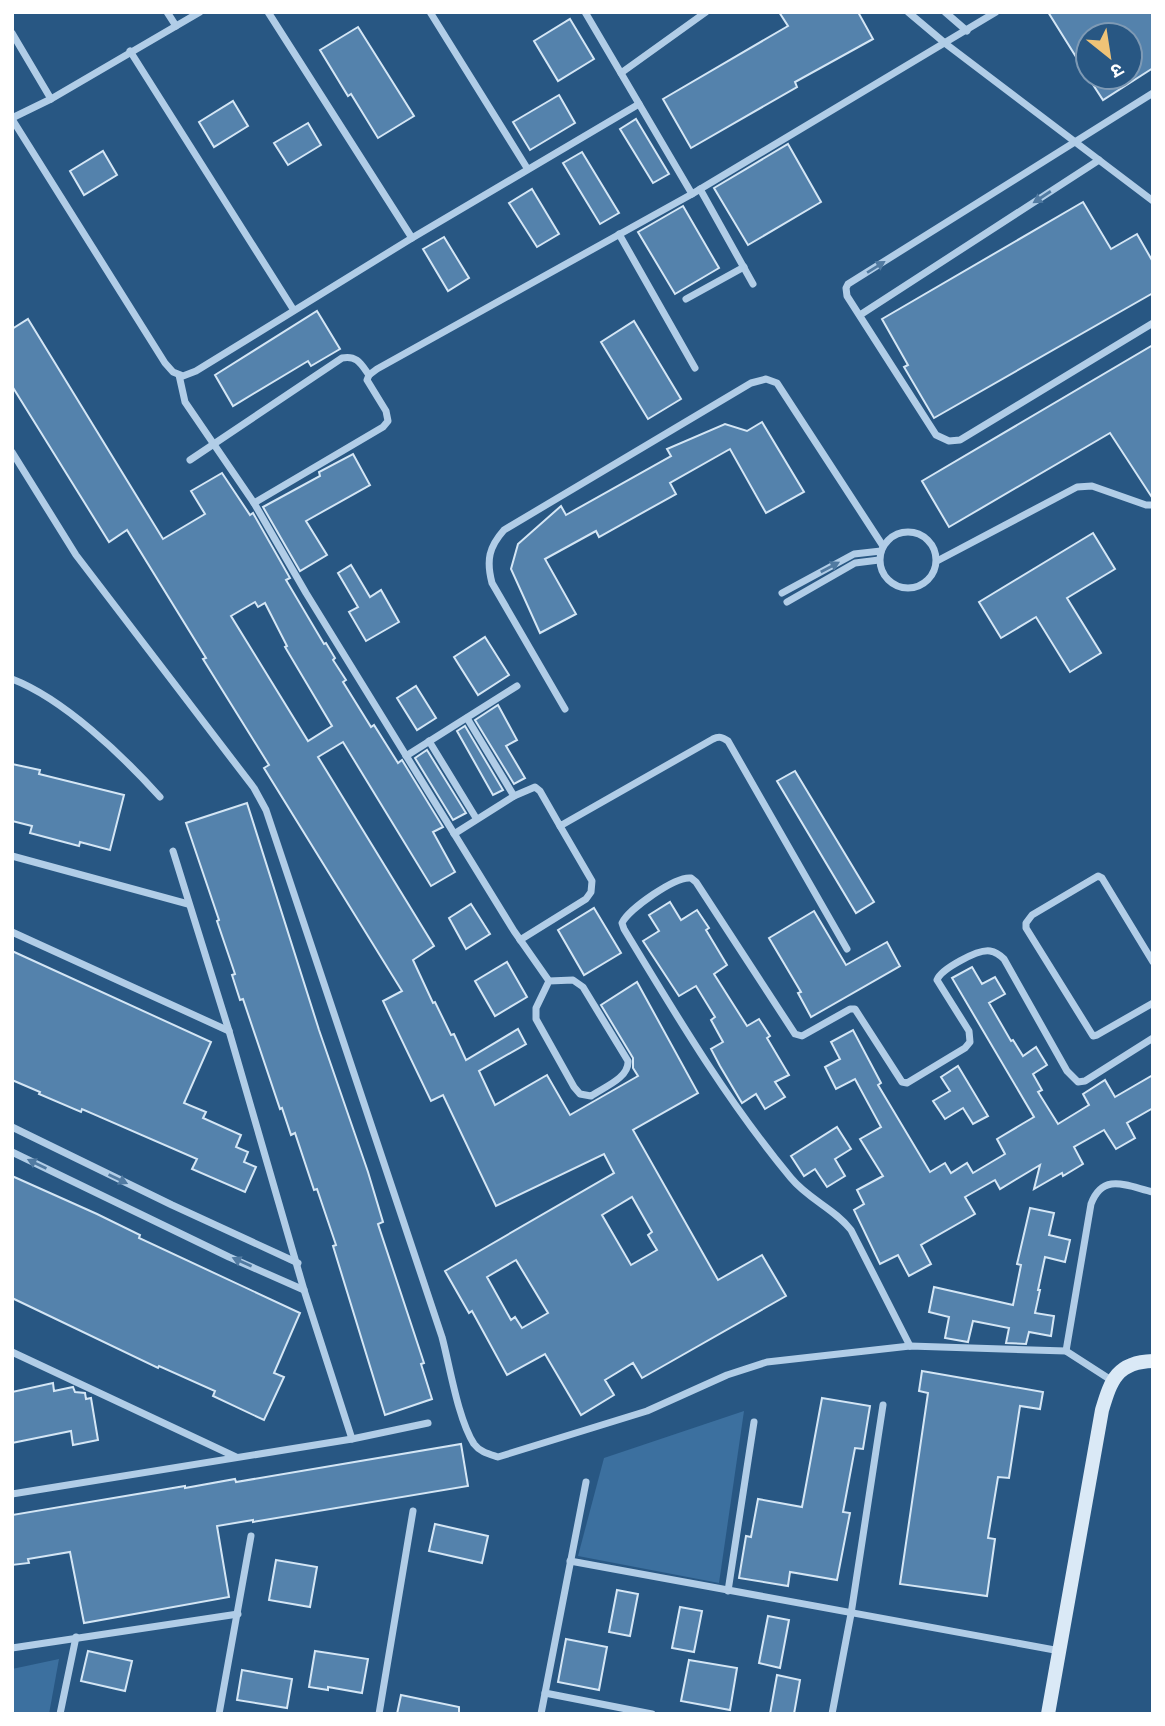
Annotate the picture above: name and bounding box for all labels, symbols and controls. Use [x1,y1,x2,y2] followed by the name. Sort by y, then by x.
[1074,21,1144,91] north arrow
[1106,58,1128,84] text: उ
[1032,191,1051,204] one-way arrow
[866,261,885,274] one-way arrow
[820,561,840,573] one-way arrow
[26,1158,47,1169] one-way arrow
[108,1173,128,1184] one-way arrow
[231,1257,252,1268] one-way arrow

